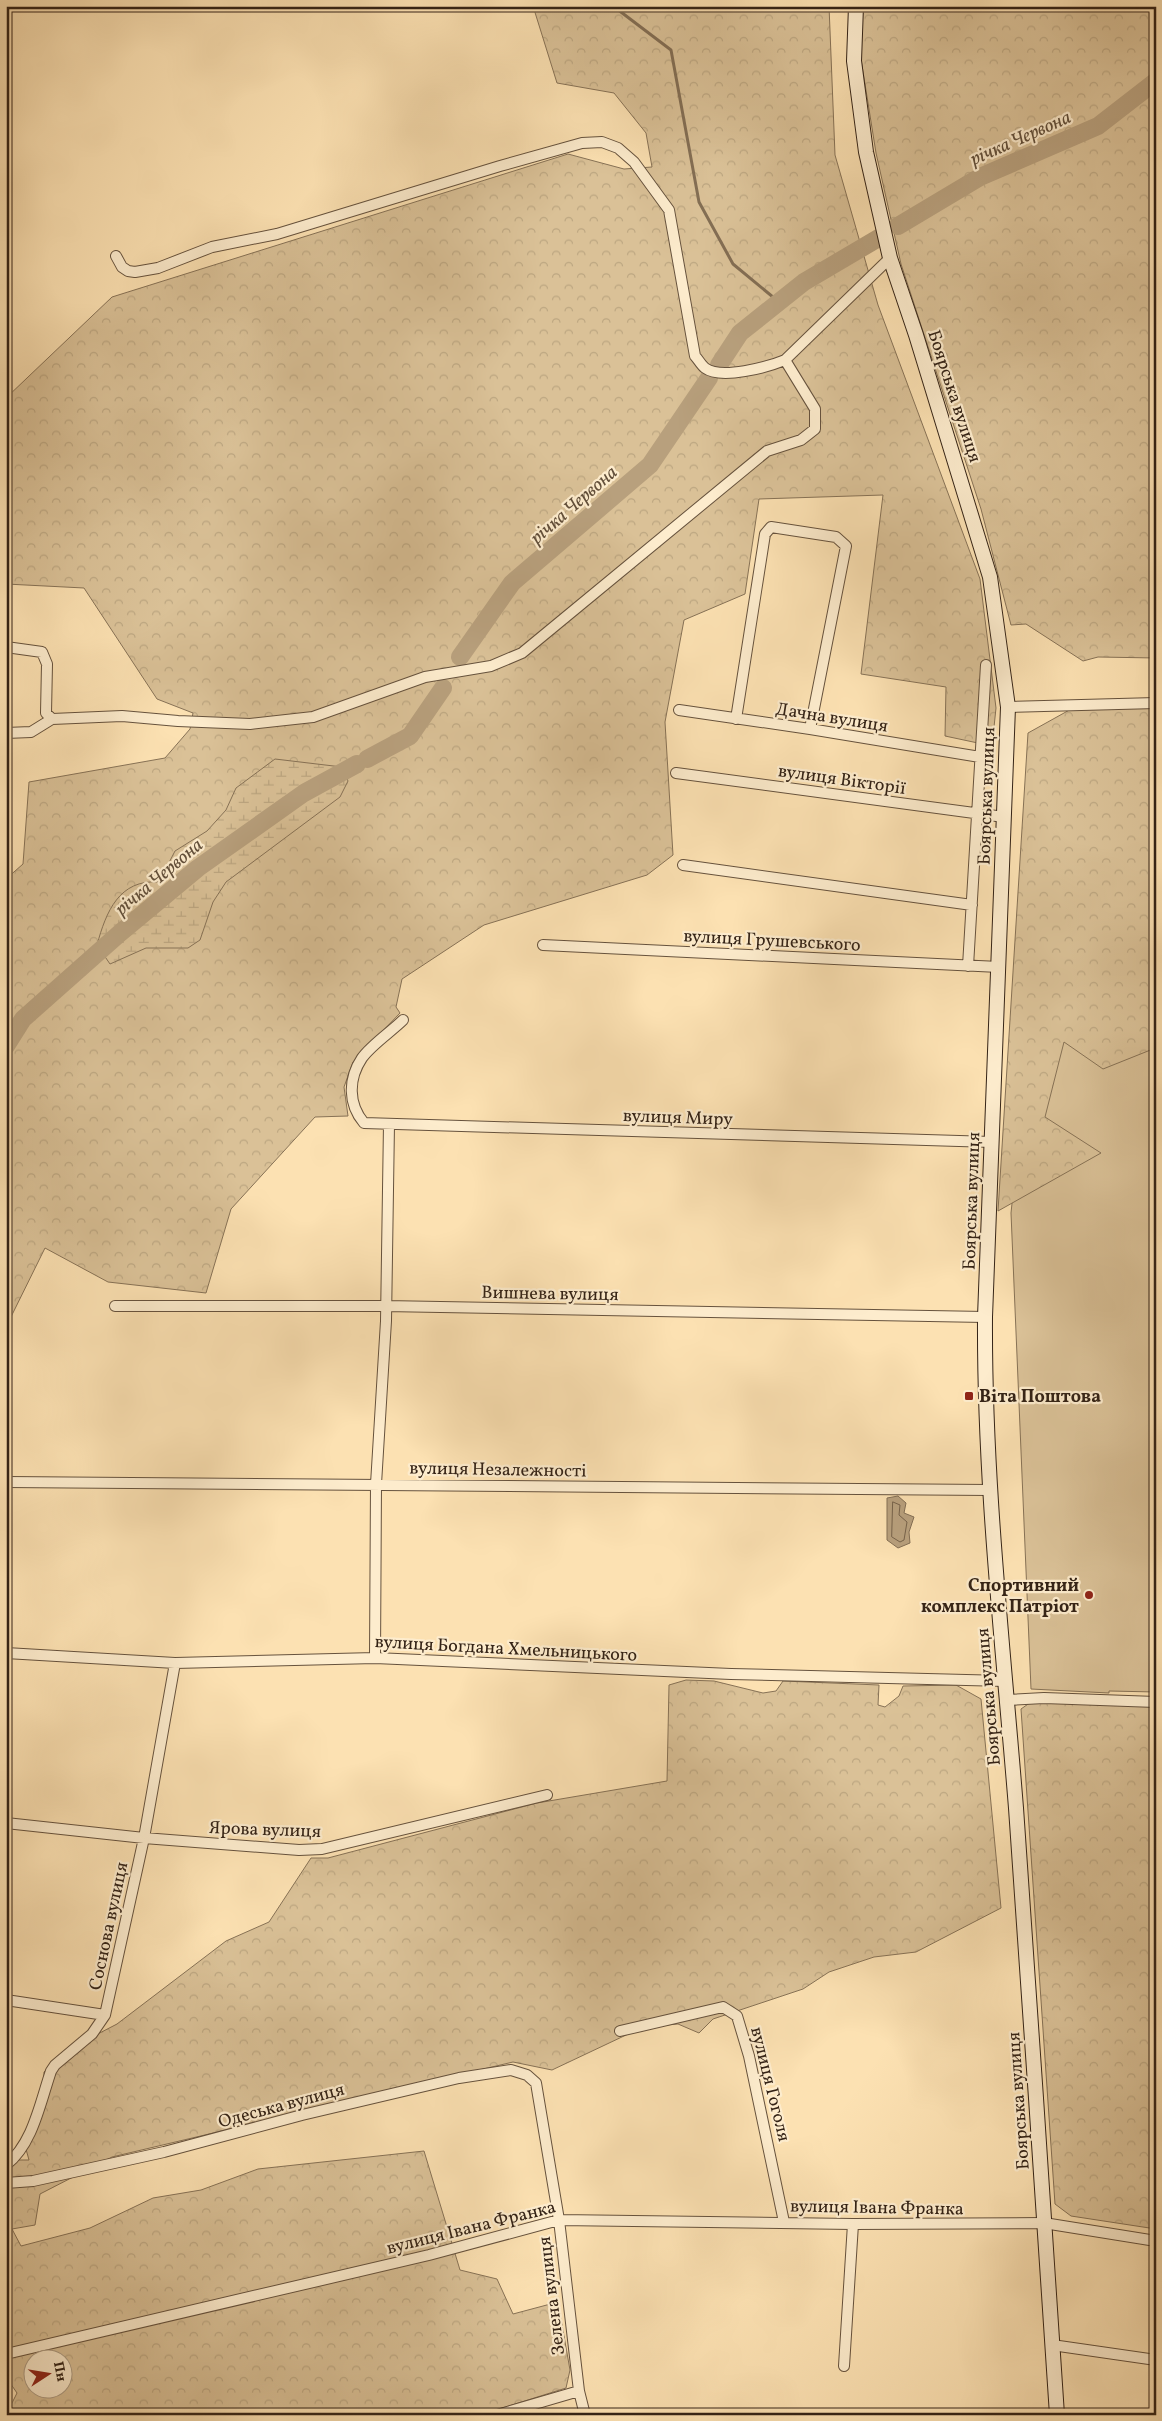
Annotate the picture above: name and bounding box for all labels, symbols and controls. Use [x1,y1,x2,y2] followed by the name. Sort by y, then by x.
[966,105,1075,173] water label: річка Червона
[920,327,987,466] street label: Боярська вулиця
[525,460,624,551] water label: річка Червона
[774,697,890,740] street label: Дачна вулиця
[973,727,1002,865] street label: Боярська вулиця
[776,759,908,802] street label: вулиця Вікторії
[110,833,209,922] water label: річка Червона
[683,924,861,959] street label: вулиця Грушевського
[622,1104,734,1133] street label: вулиця Миру
[958,1132,987,1270] street label: Боярська вулиця
[481,1281,619,1308] street label: Вишнева вулиця
[979,1385,1101,1410] place label: Віта Поштова
[963,1390,975,1402] marker: Віта Поштова
[409,1456,587,1485] street label: вулиця Незалежності
[921,1574,1079,1620] place label: Спортивний комплекс Патріот
[1083,1589,1095,1601] marker: Спортивний комплекс Патріот
[971,1627,1008,1767] street label: Боярська вулиця
[374,1630,638,1669] street label: вулиця Богдана Хмельницького
[208,1816,321,1845] street label: Ярова вулиця
[84,1860,135,1993] street label: Соснова вулиця
[743,2024,796,2144] street label: вулиця Гоголя
[1002,2031,1037,2171] street label: Боярська вулиця
[215,2078,347,2135] street label: Одеська вулиця
[790,2194,964,2223] street label: вулиця Івана Франка
[384,2195,559,2262] street label: вулиця Івана Франка
[533,2235,572,2357] street label: Зелена вулиця
[22,2348,72,2398] north arrow
[48,2360,71,2383] text: Пн

